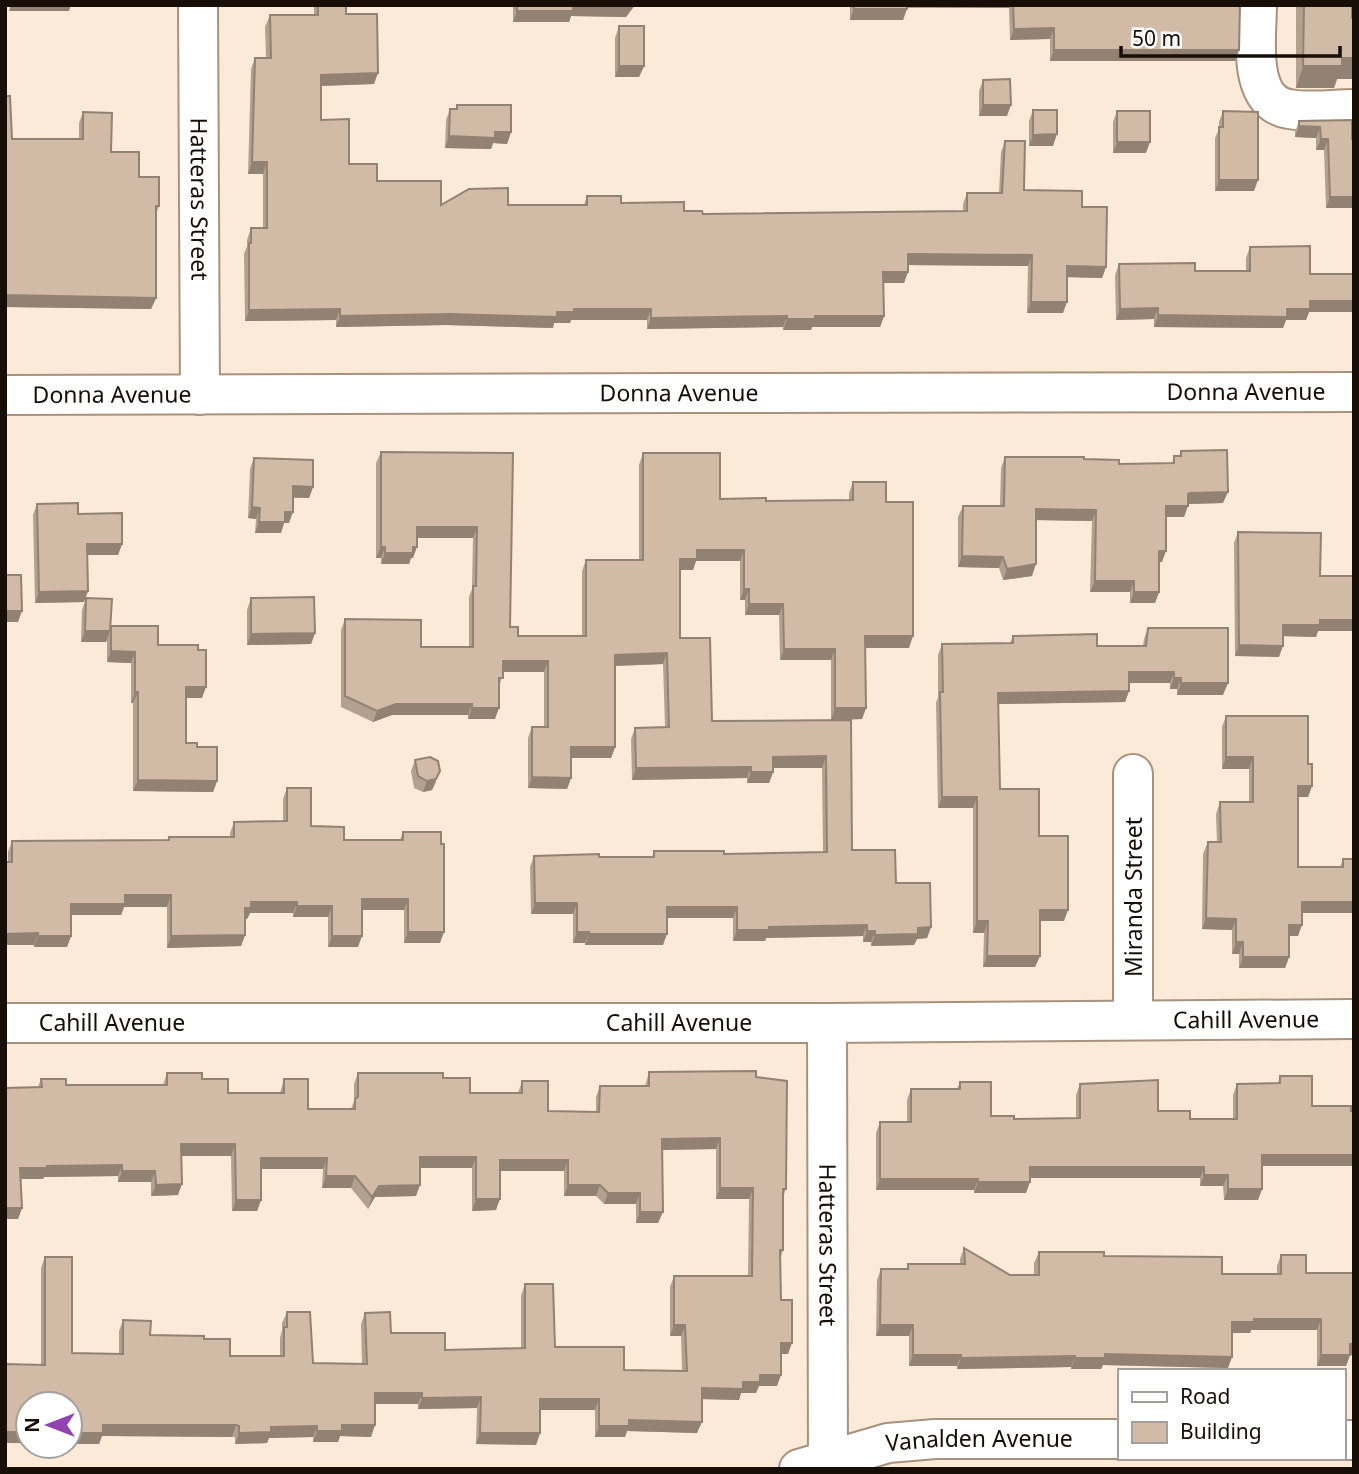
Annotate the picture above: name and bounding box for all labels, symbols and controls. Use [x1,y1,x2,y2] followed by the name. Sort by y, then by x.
[1121,14,1340,58] scale bar
[1132,24,1181,52] text: 50 m
[184,118,216,280] street label: Hatteras Street
[1166,375,1325,407] street label: Donna Avenue
[600,376,758,408] street label: Donna Avenue
[33,378,192,410] street label: Donna Avenue
[1117,817,1149,977] street label: Miranda Street
[1173,1002,1319,1035] street label: Cahill Avenue
[39,1006,185,1038] street label: Cahill Avenue
[606,1006,752,1038] street label: Cahill Avenue
[812,1164,845,1326] street label: Hatteras Street
[1118,1369,1345,1460] legend
[1180,1382,1230,1410] text: Road
[14,1390,84,1460] north arrow
[19,1417,45,1433] text: N
[1180,1417,1262,1445] text: Building
[884,1422,1073,1458] street label: Vanalden Avenue

